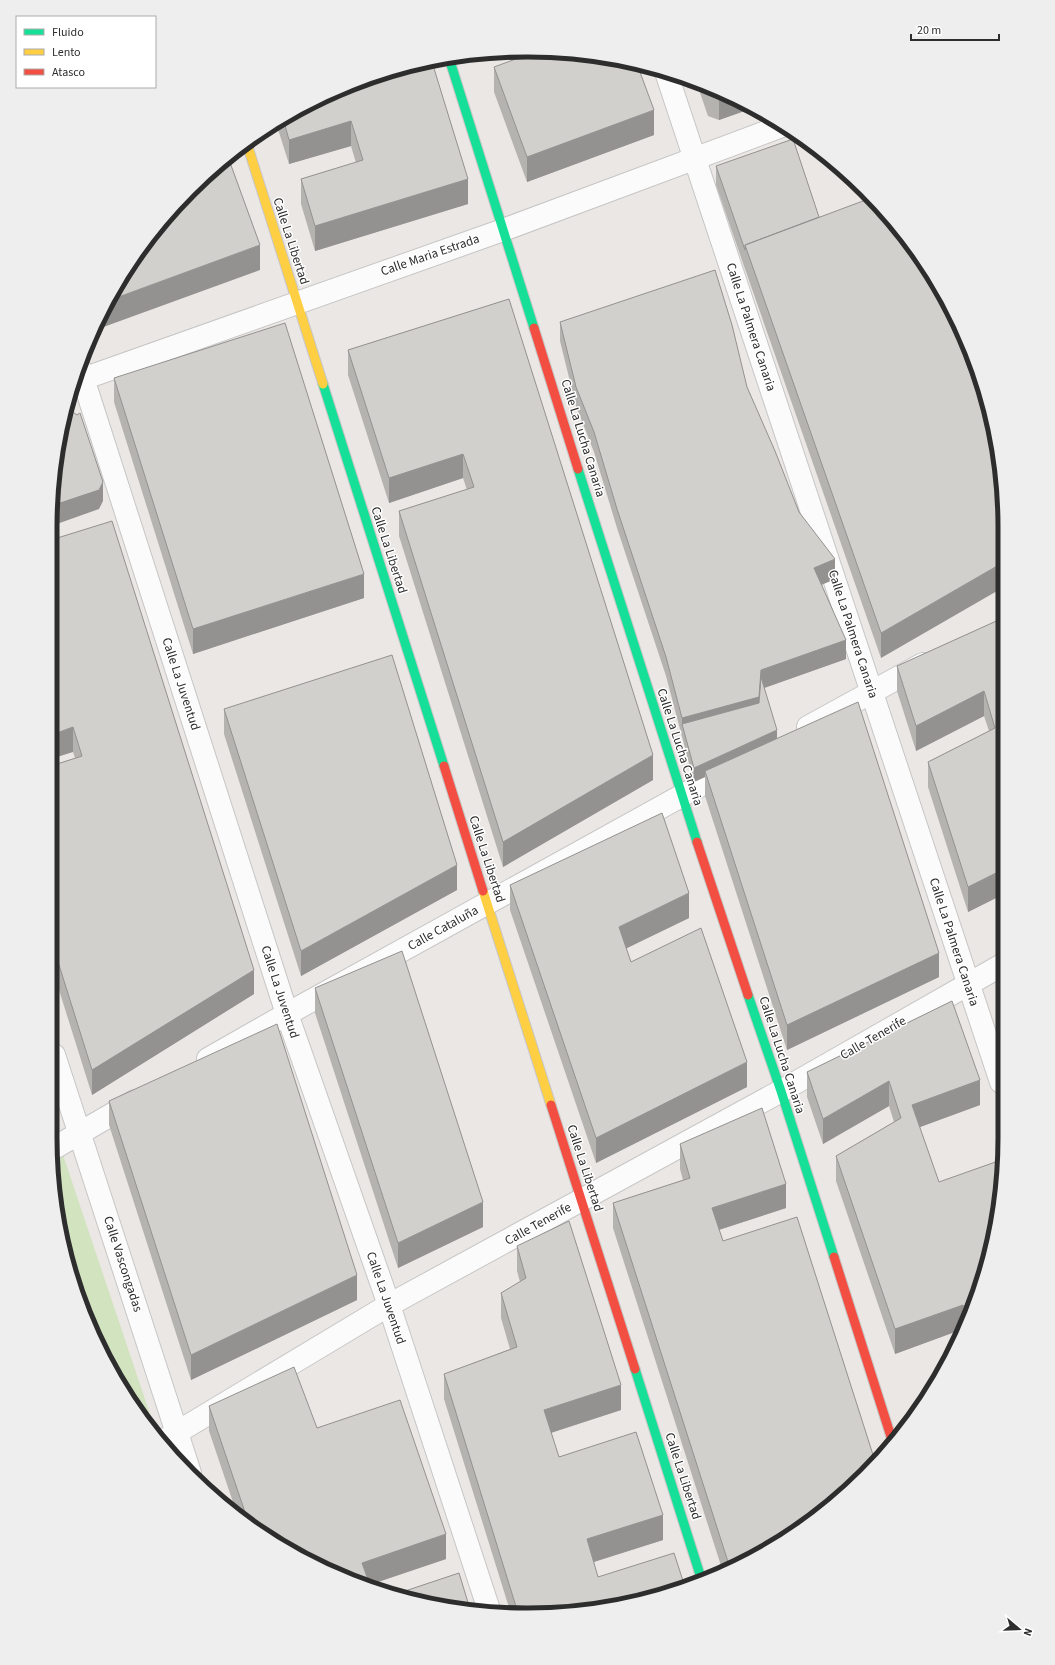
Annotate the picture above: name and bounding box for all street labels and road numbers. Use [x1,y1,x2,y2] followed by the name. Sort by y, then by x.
[268,195,314,287] street label: Calle La Libertad
[378,230,482,280] street label: Calle Maria Estrada
[722,260,780,394] street label: Calle La Palmera Canaria
[556,377,610,499] street label: Calle La Lucha Canaria
[366,504,412,596] street label: Calle La Libertad
[824,567,882,701] street label: Calle La Palmera Canaria
[158,635,204,733] street label: Calle La Juventud
[653,686,707,808] street label: Calle La Lucha Canaria
[464,813,510,905] street label: Calle La Libertad
[925,875,983,1009] street label: Calle La Palmera Canaria
[404,901,482,955] street label: Calle Cataluña
[257,943,303,1041] street label: Calle La Juventud
[755,994,809,1116] street label: Calle La Lucha Canaria
[837,1012,909,1064] street label: Calle Tenerife
[562,1122,608,1214] street label: Calle La Libertad
[501,1198,575,1250] street label: Calle Tenerife
[99,1214,147,1315] street label: Calle Vascongadas
[362,1249,410,1347] street label: Calle La Juventud
[660,1430,706,1522] street label: Calle La Libertad

